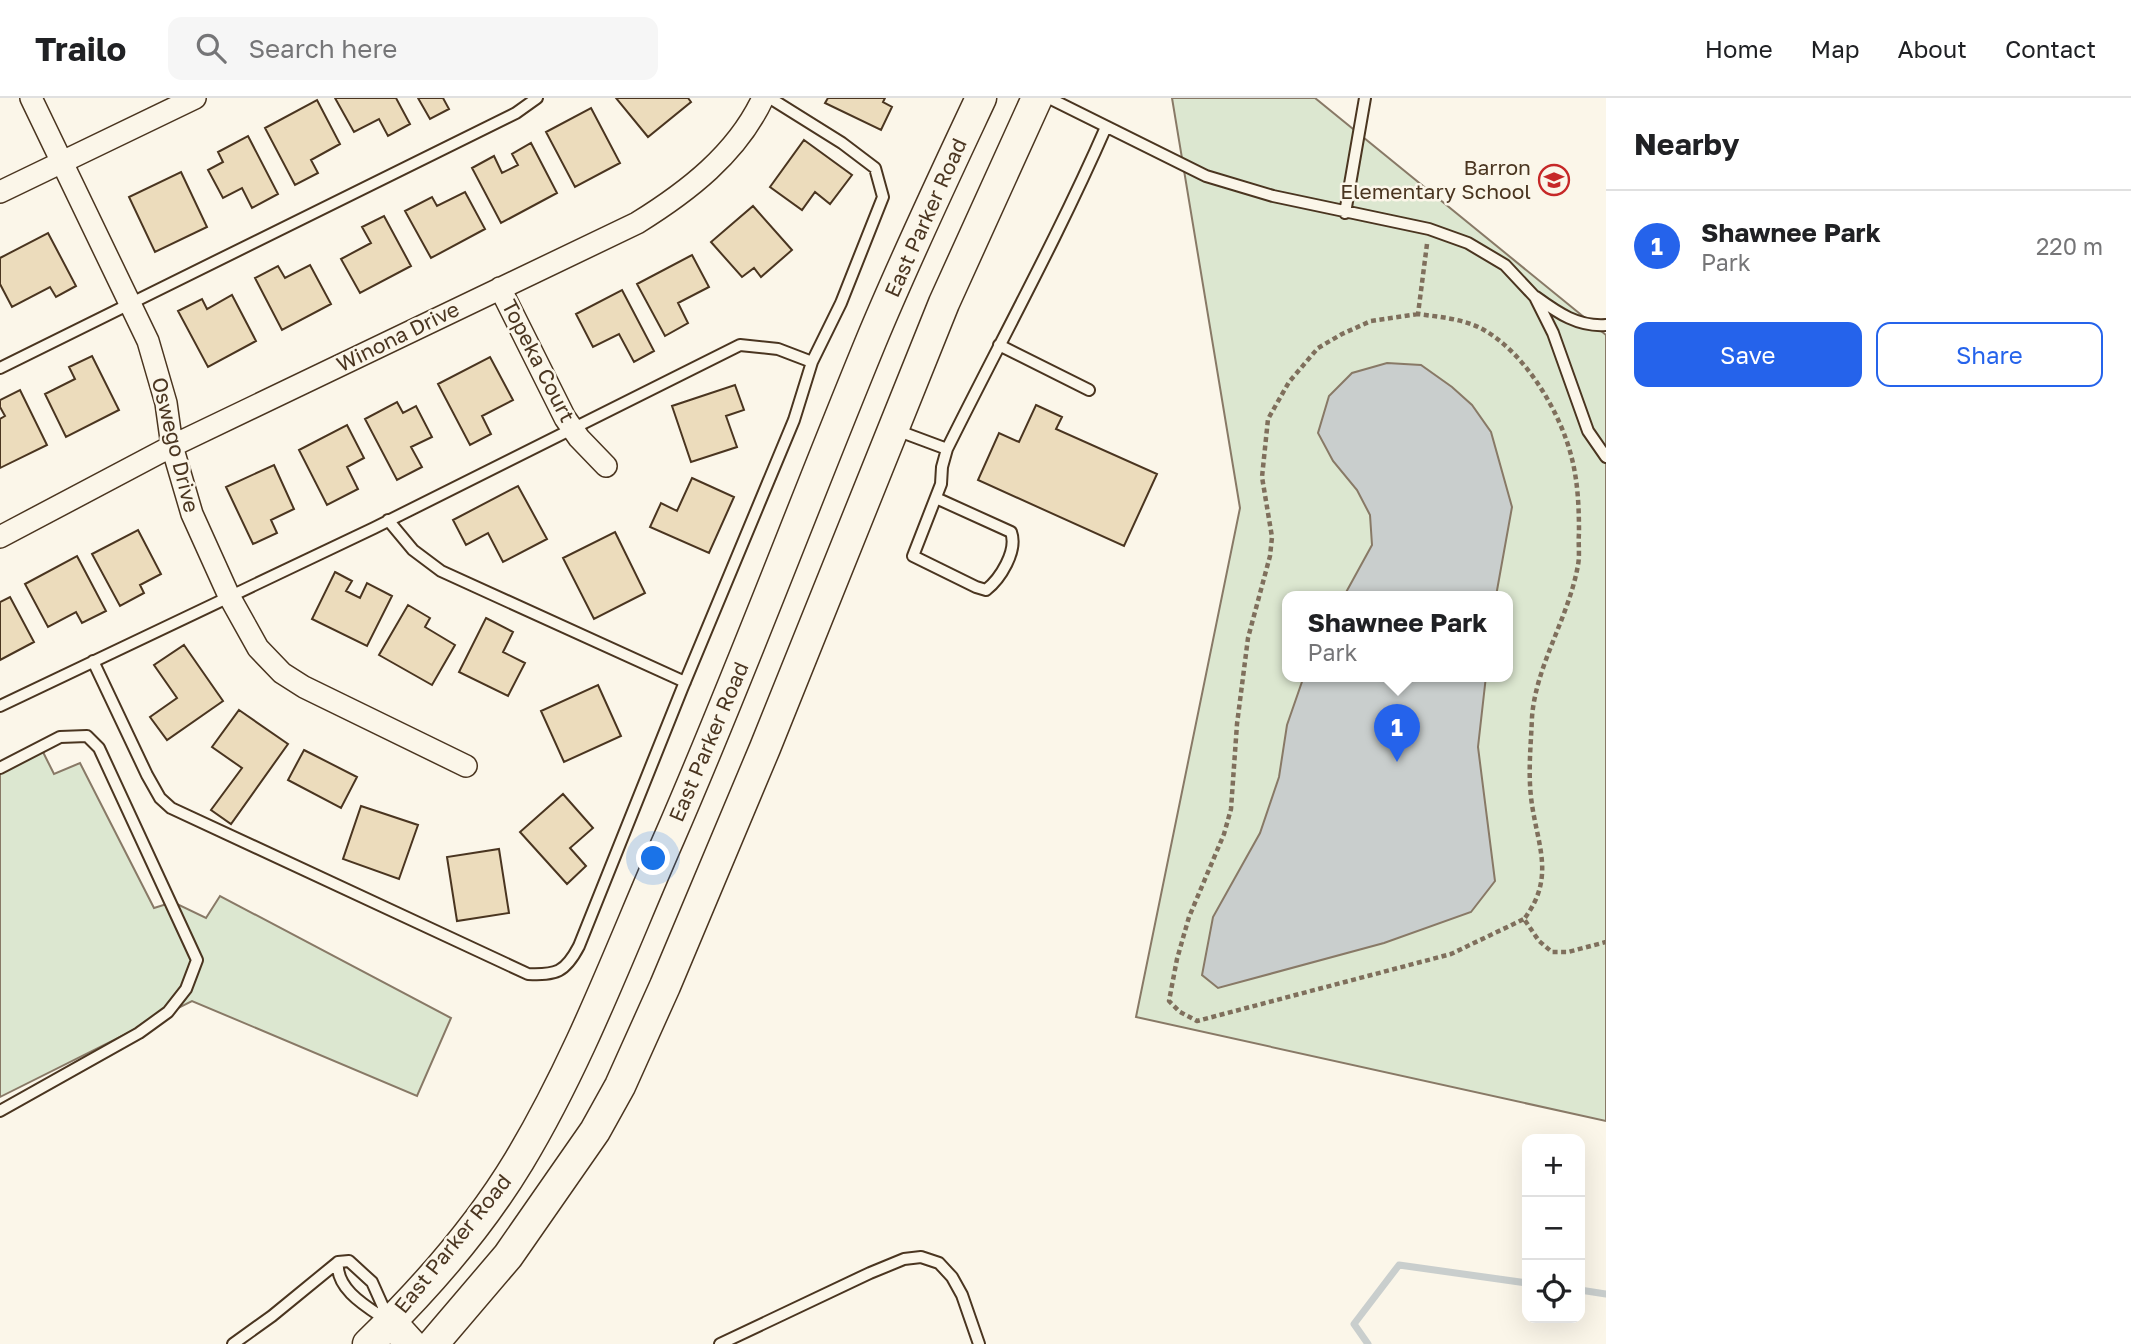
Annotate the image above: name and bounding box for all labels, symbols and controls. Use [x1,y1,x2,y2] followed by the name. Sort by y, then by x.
[168,17,658,80] search box
[35,29,126,68] text: Trailo
[192,29,230,67] icon: search
[248,33,397,64] text: Search here
[1705,34,1773,63] text: Home
[1811,34,1860,63] text: Map
[1898,34,1967,63] text: About
[2005,34,2096,63] text: Contact
[1634,126,1739,162] text: Nearby
[878,134,972,301] street label: East Parker Road
[1340,154,1531,204] place label: Barron Elementary School
[1537,163,1571,197] school or university icon: Barron Elementary School
[1701,217,1881,248] text: Shawnee Park
[1651,232,1663,260] text: 1
[2036,232,2103,260] text: 220 m
[1701,248,1751,276] text: Park
[332,295,463,377] street label: Winona Drive
[497,295,581,426] street label: Topeka Court
[1634,322,1862,387] button: Save
[1876,322,2103,387] button: Share
[147,374,205,515] street label: Oswego Drive
[1282,591,1513,682] popup
[1308,607,1487,638] text: Shawnee Park
[1308,638,1357,666] text: Park
[663,658,754,826] street label: East Parker Road
[1374,704,1420,762] pin: 1
[636,841,670,875] your location
[1522,1134,1585,1323] map controls
[1522,1134,1585,1197] button: +
[388,1169,516,1318] street label: East Parker Road
[1522,1197,1585,1260] button: −
[1522,1260,1585,1323] button: locate

